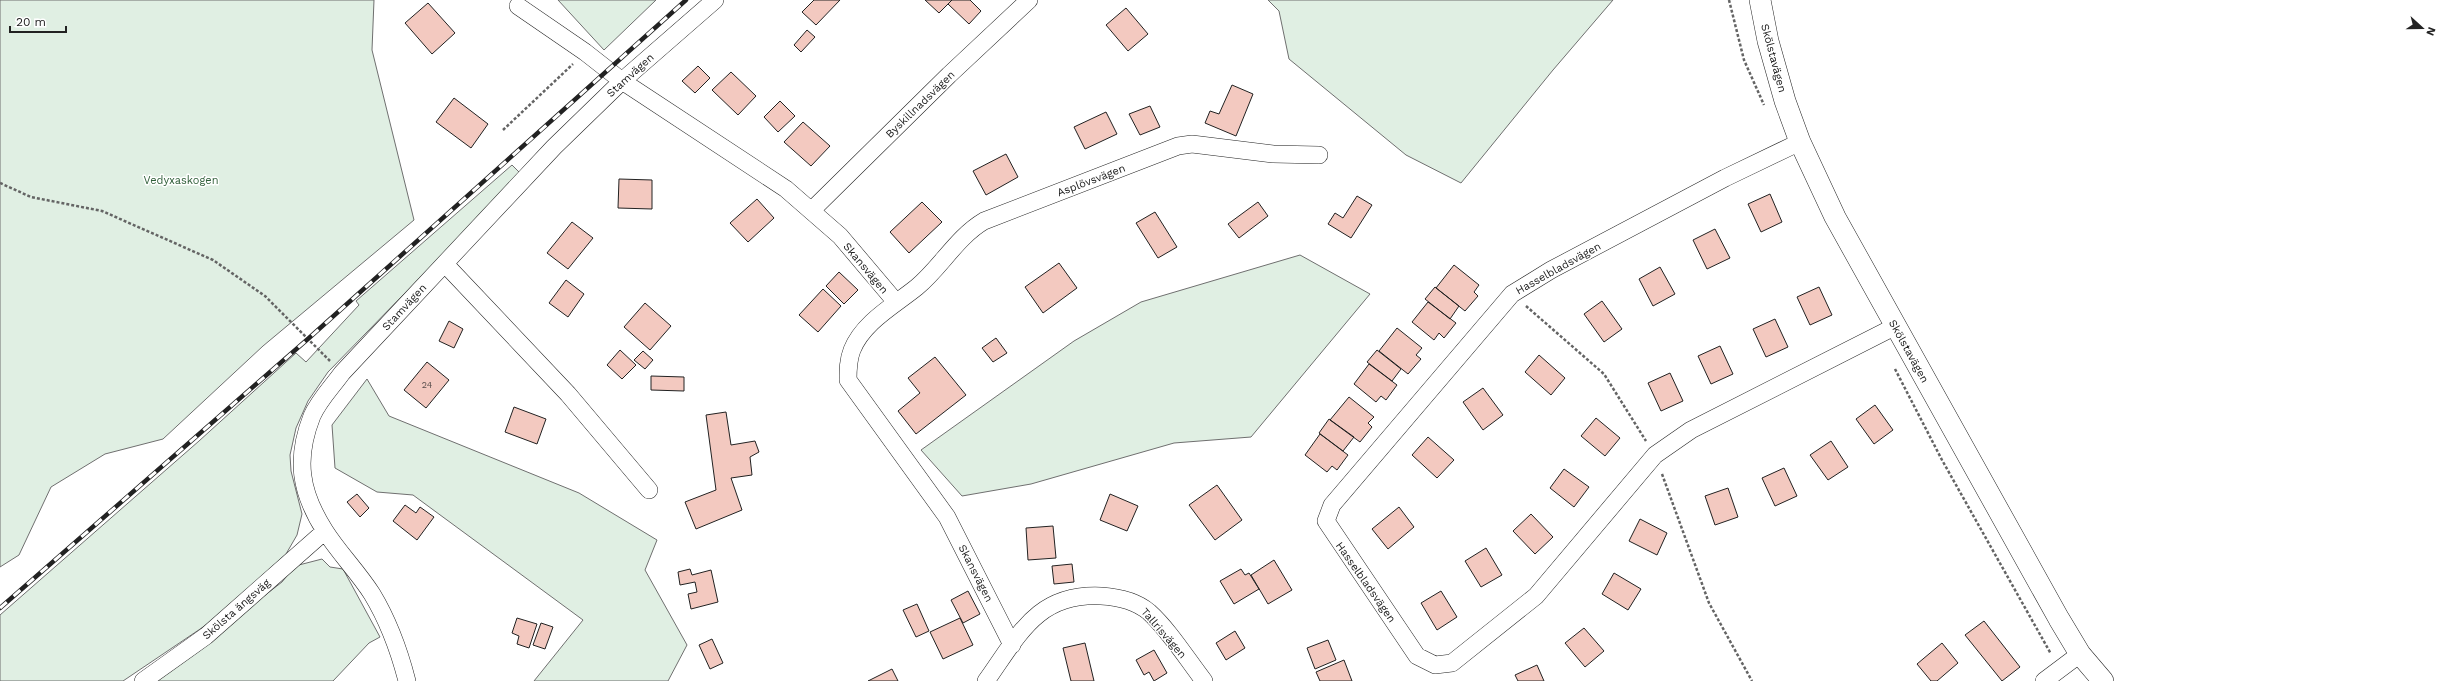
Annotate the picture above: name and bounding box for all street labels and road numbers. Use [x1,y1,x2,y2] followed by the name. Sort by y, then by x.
[1758,22,1789,94] street label: Skölstavägen
[604,51,657,100] street label: Stamvägen
[883,68,958,141] street label: Byskillnadsvägen
[1055,162,1127,199] street label: Asplövsvägen
[840,240,891,297] street label: Skansvägen
[1513,240,1603,297] street label: Hasselbladsvägen
[379,281,429,333] street label: Stamvägen
[1886,317,1931,385] street label: Skölstavägen
[1333,539,1398,625] street label: Hasselbladsvägen
[956,542,996,604] street label: Skansvägen
[200,576,273,642] street label: Skölsta ängsväg
[1138,606,1189,661] street label: Tallrisvägen

